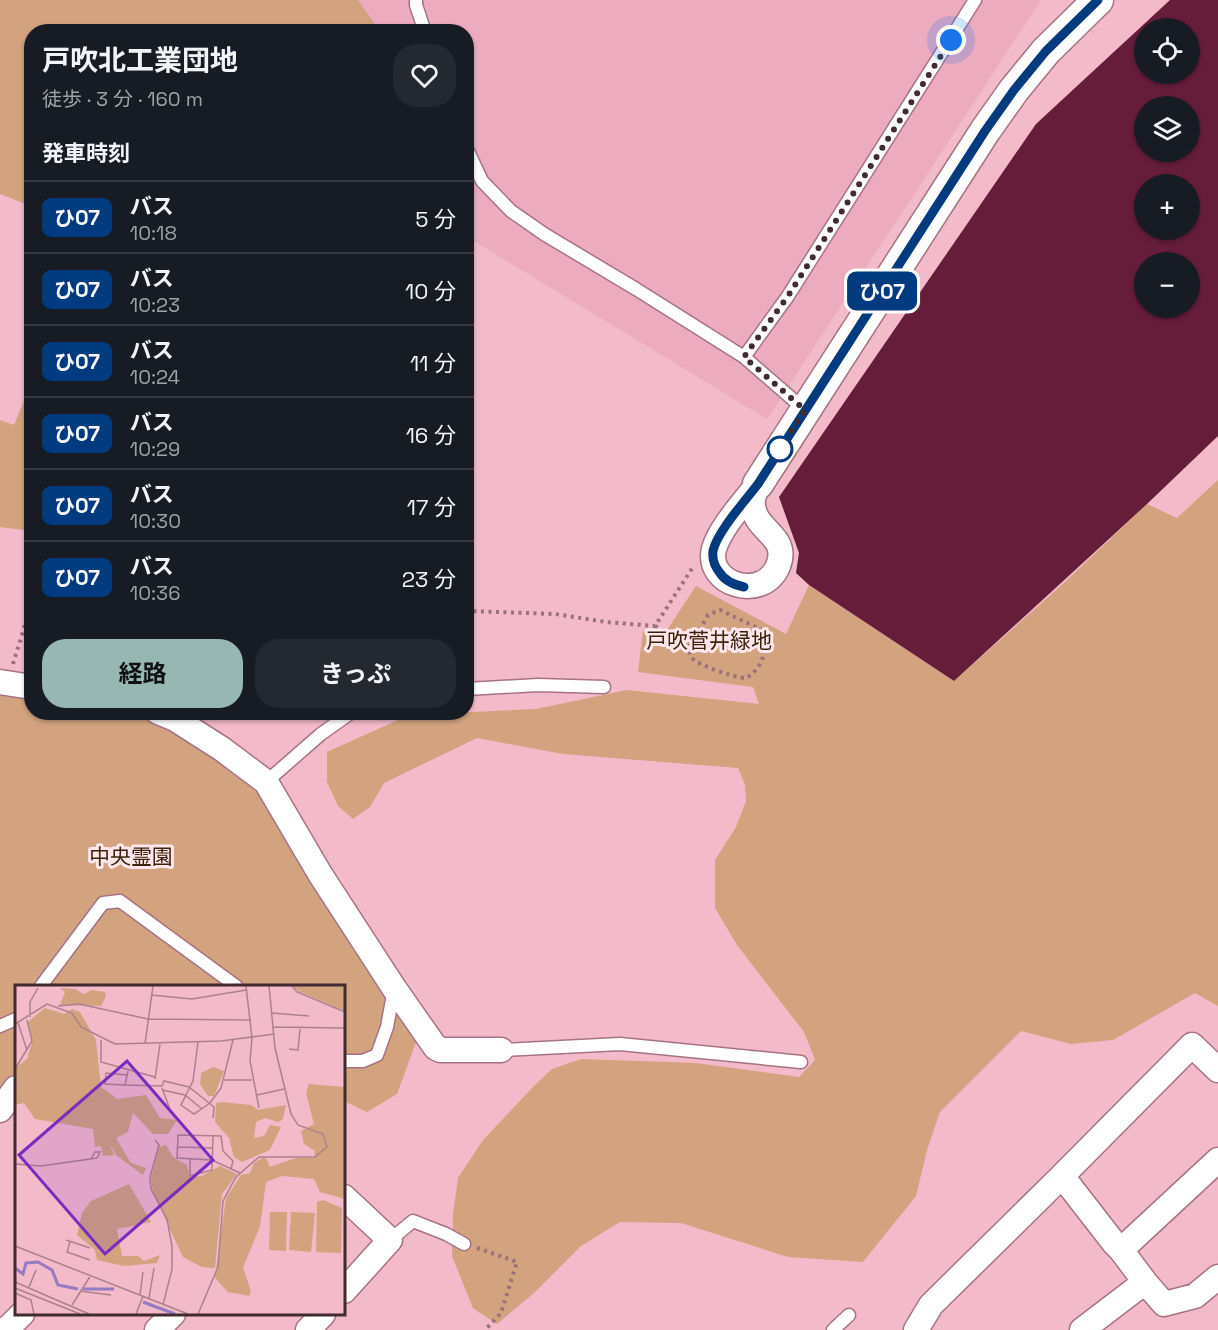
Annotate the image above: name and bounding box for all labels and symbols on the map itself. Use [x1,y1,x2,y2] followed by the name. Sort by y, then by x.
[936,25,966,55] your location
[848,272,916,310] line badge: ひ07
[767,436,793,462] unlabelled marker
[646,627,772,654] park label: 戸吹菅井緑地
[89,843,173,870] park label: 中央霊園
[15,985,345,1315] inset map

